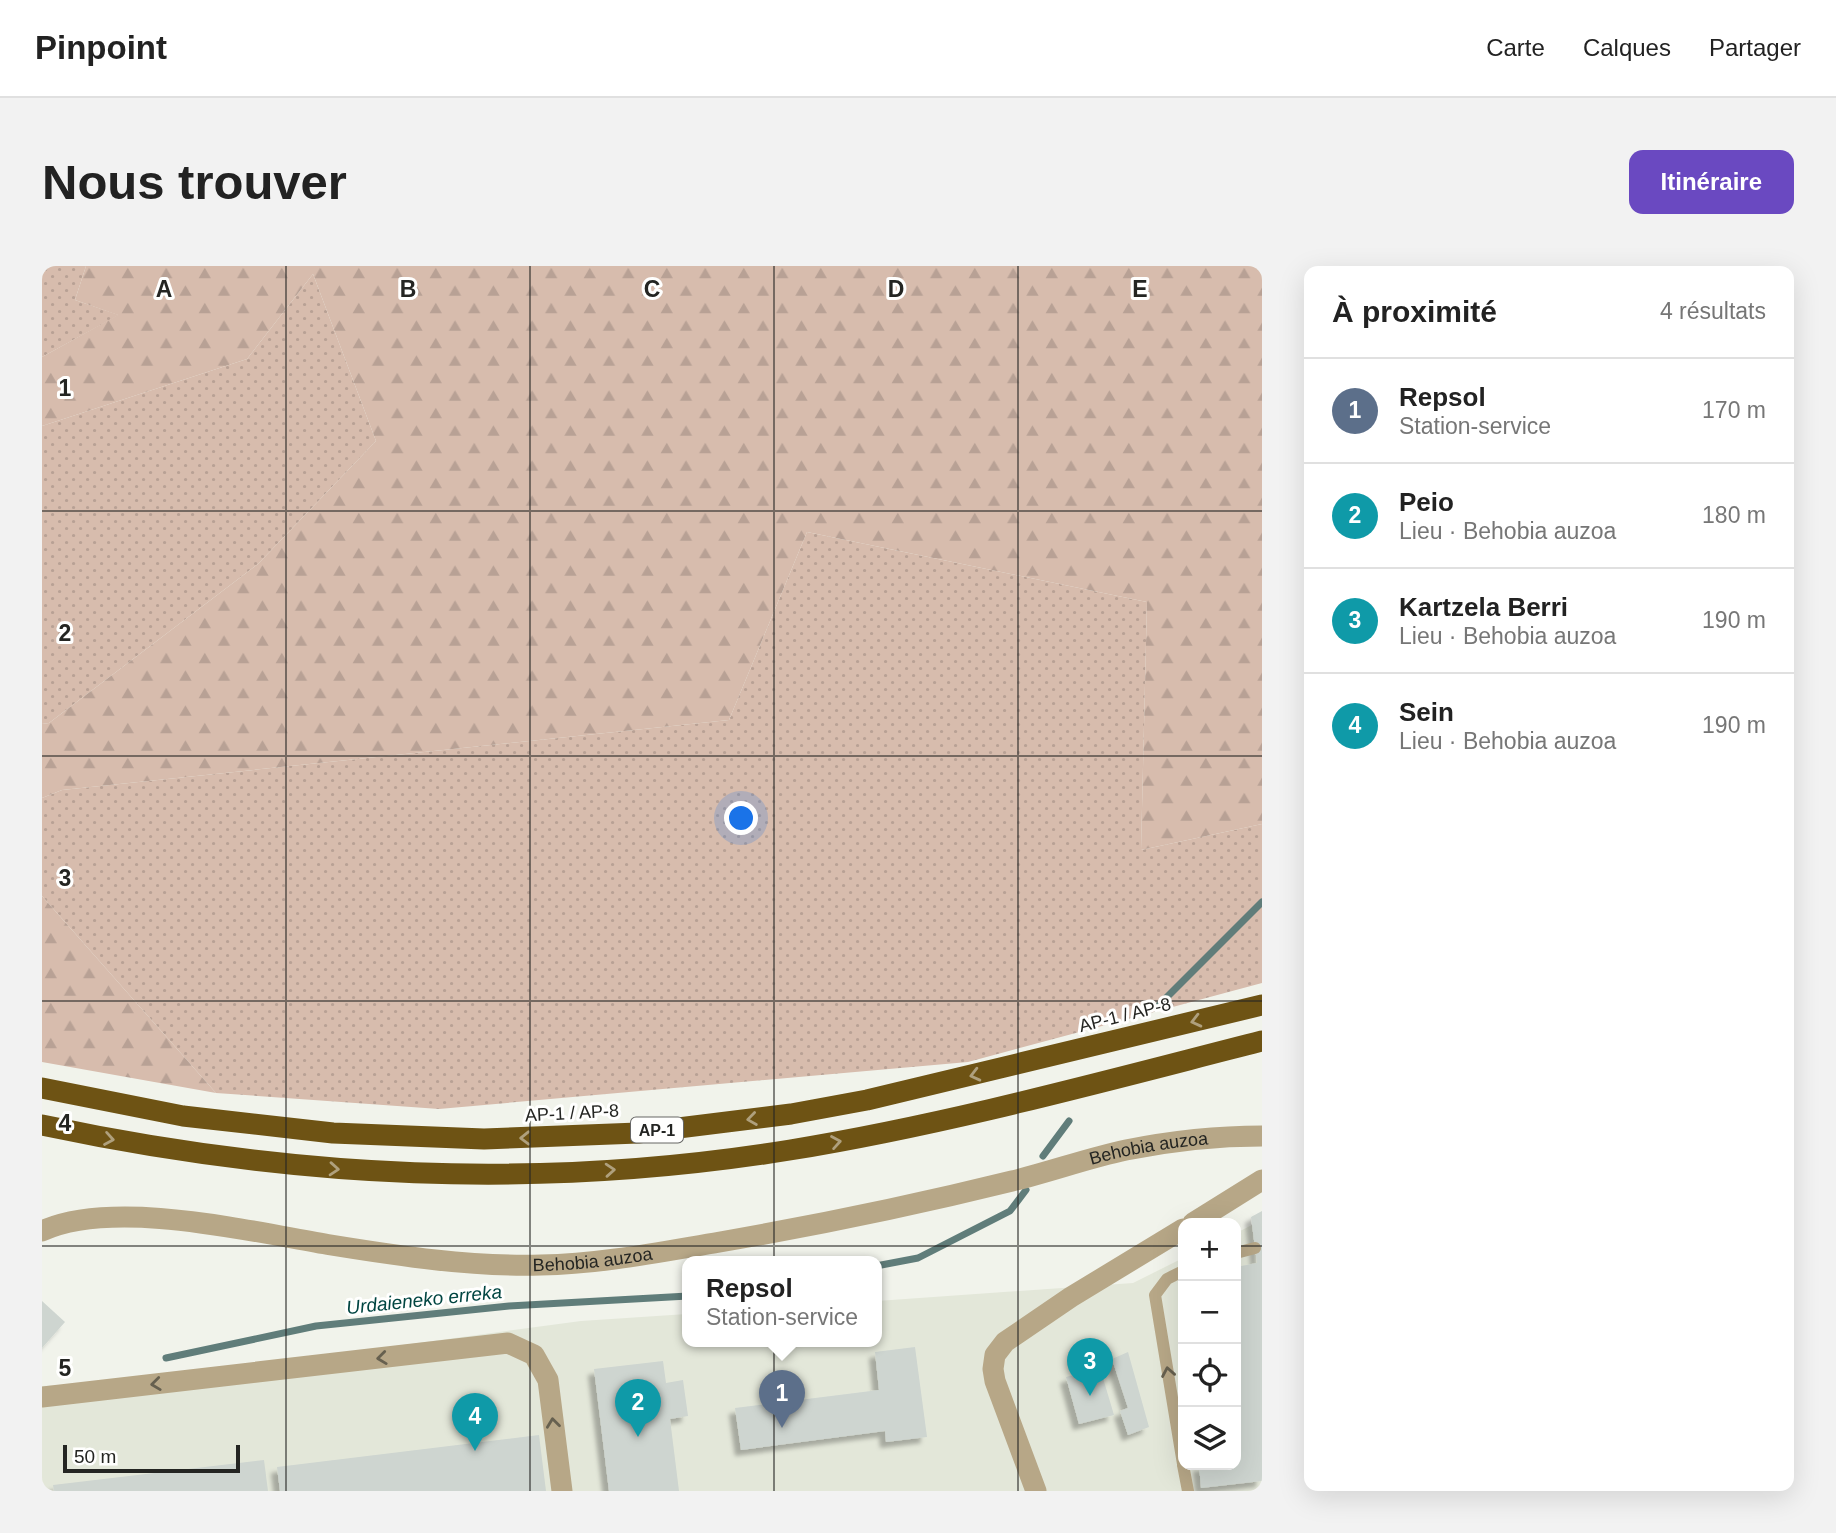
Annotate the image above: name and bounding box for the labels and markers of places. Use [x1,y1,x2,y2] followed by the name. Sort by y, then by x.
[1067,1338,1113,1396] pin: 3
[759,1370,805,1428] pin: 1
[615,1379,661,1437] pin: 2
[452,1393,498,1451] pin: 4

